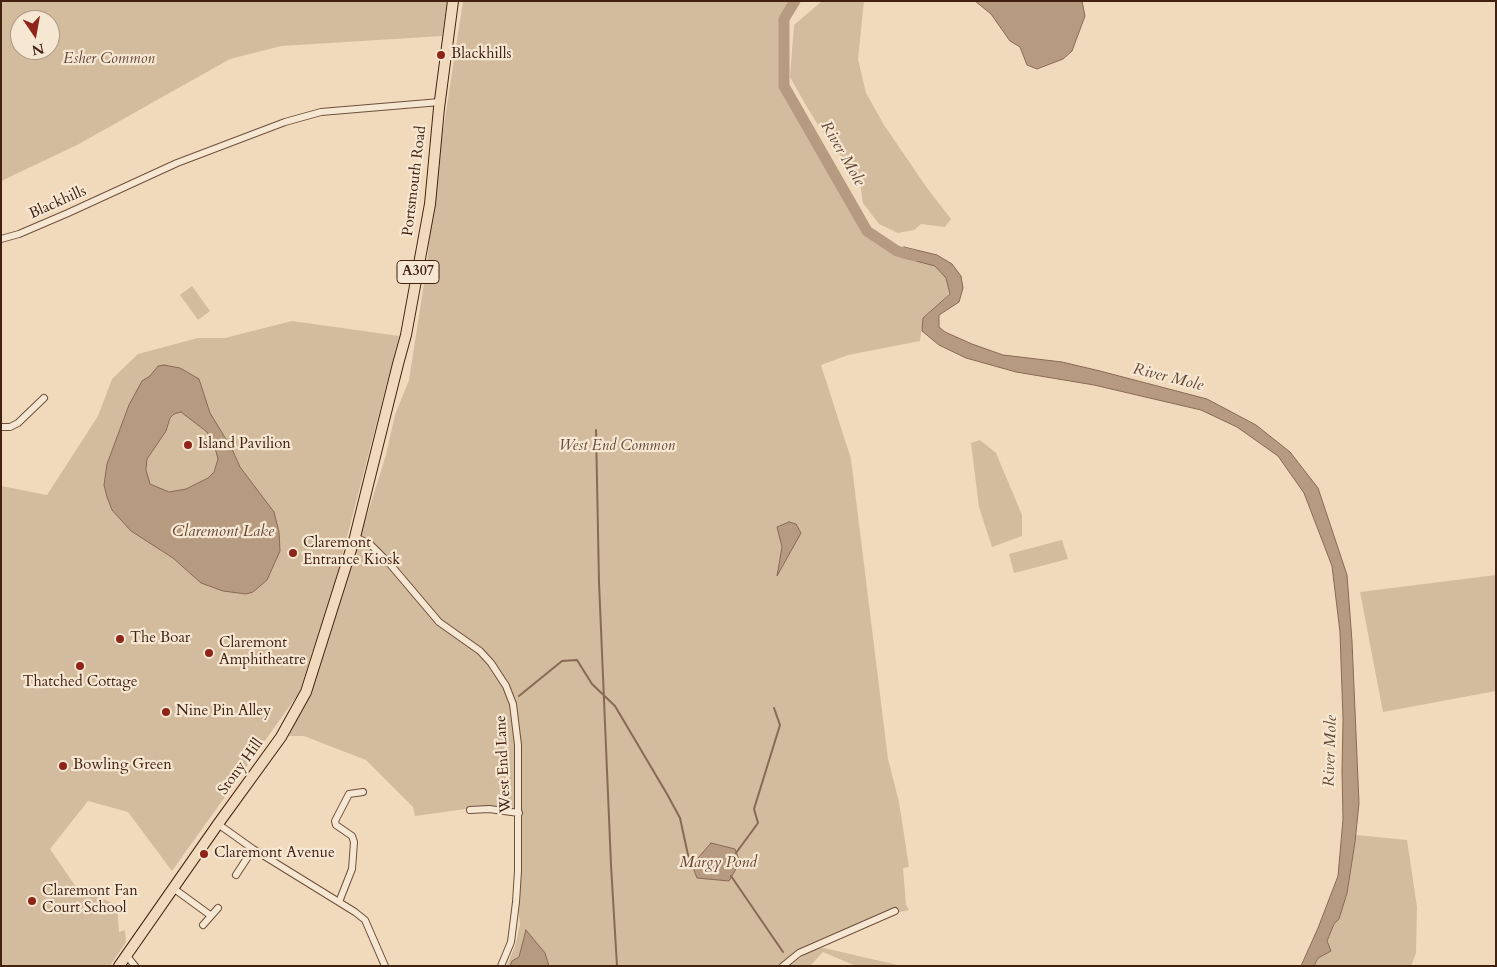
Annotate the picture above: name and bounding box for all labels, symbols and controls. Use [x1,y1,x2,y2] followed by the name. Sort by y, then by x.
[10,10,60,60] north arrow
[30,39,46,60] text: N
[451,46,511,64] place label: Blackhills
[435,49,447,61] marker: Blackhills
[63,51,155,69] park label: Esher Common
[816,118,868,190] water label: River Mole
[399,125,431,237] street label: Portsmouth Road
[27,182,89,224] street label: Blackhills
[397,260,439,284] road number: A307
[1131,360,1205,396] water label: River Mole
[198,436,291,454] place label: Island Pavilion
[559,438,675,456] park label: West End Common
[182,439,194,451] marker: Island Pavilion
[172,522,274,542] water label: Claremont Lake
[303,535,400,570] place label: Claremont Entrance Kiosk
[287,547,299,559] marker: Claremont Entrance Kiosk
[130,630,190,648] place label: The Boar
[114,633,126,645] marker: The Boar
[219,635,306,670] place label: Claremont Amphitheatre
[203,647,215,659] marker: Claremont Amphitheatre
[74,660,86,672] marker: Thatched Cottage
[22,674,138,692] place label: Thatched Cottage
[176,703,271,721] place label: Nine Pin Alley
[160,706,172,718] marker: Nine Pin Alley
[492,715,516,813] street label: West End Lane
[1320,715,1342,787] water label: River Mole
[215,735,267,799] street label: Stony Hill
[73,757,172,775] place label: Bowling Green
[57,760,69,772] marker: Bowling Green
[214,845,335,863] place label: Claremont Avenue
[198,848,210,860] marker: Claremont Avenue
[679,853,757,873] water label: Margy Pond
[42,883,138,918] place label: Claremont Fan Court School
[26,895,38,907] marker: Claremont Fan Court School

